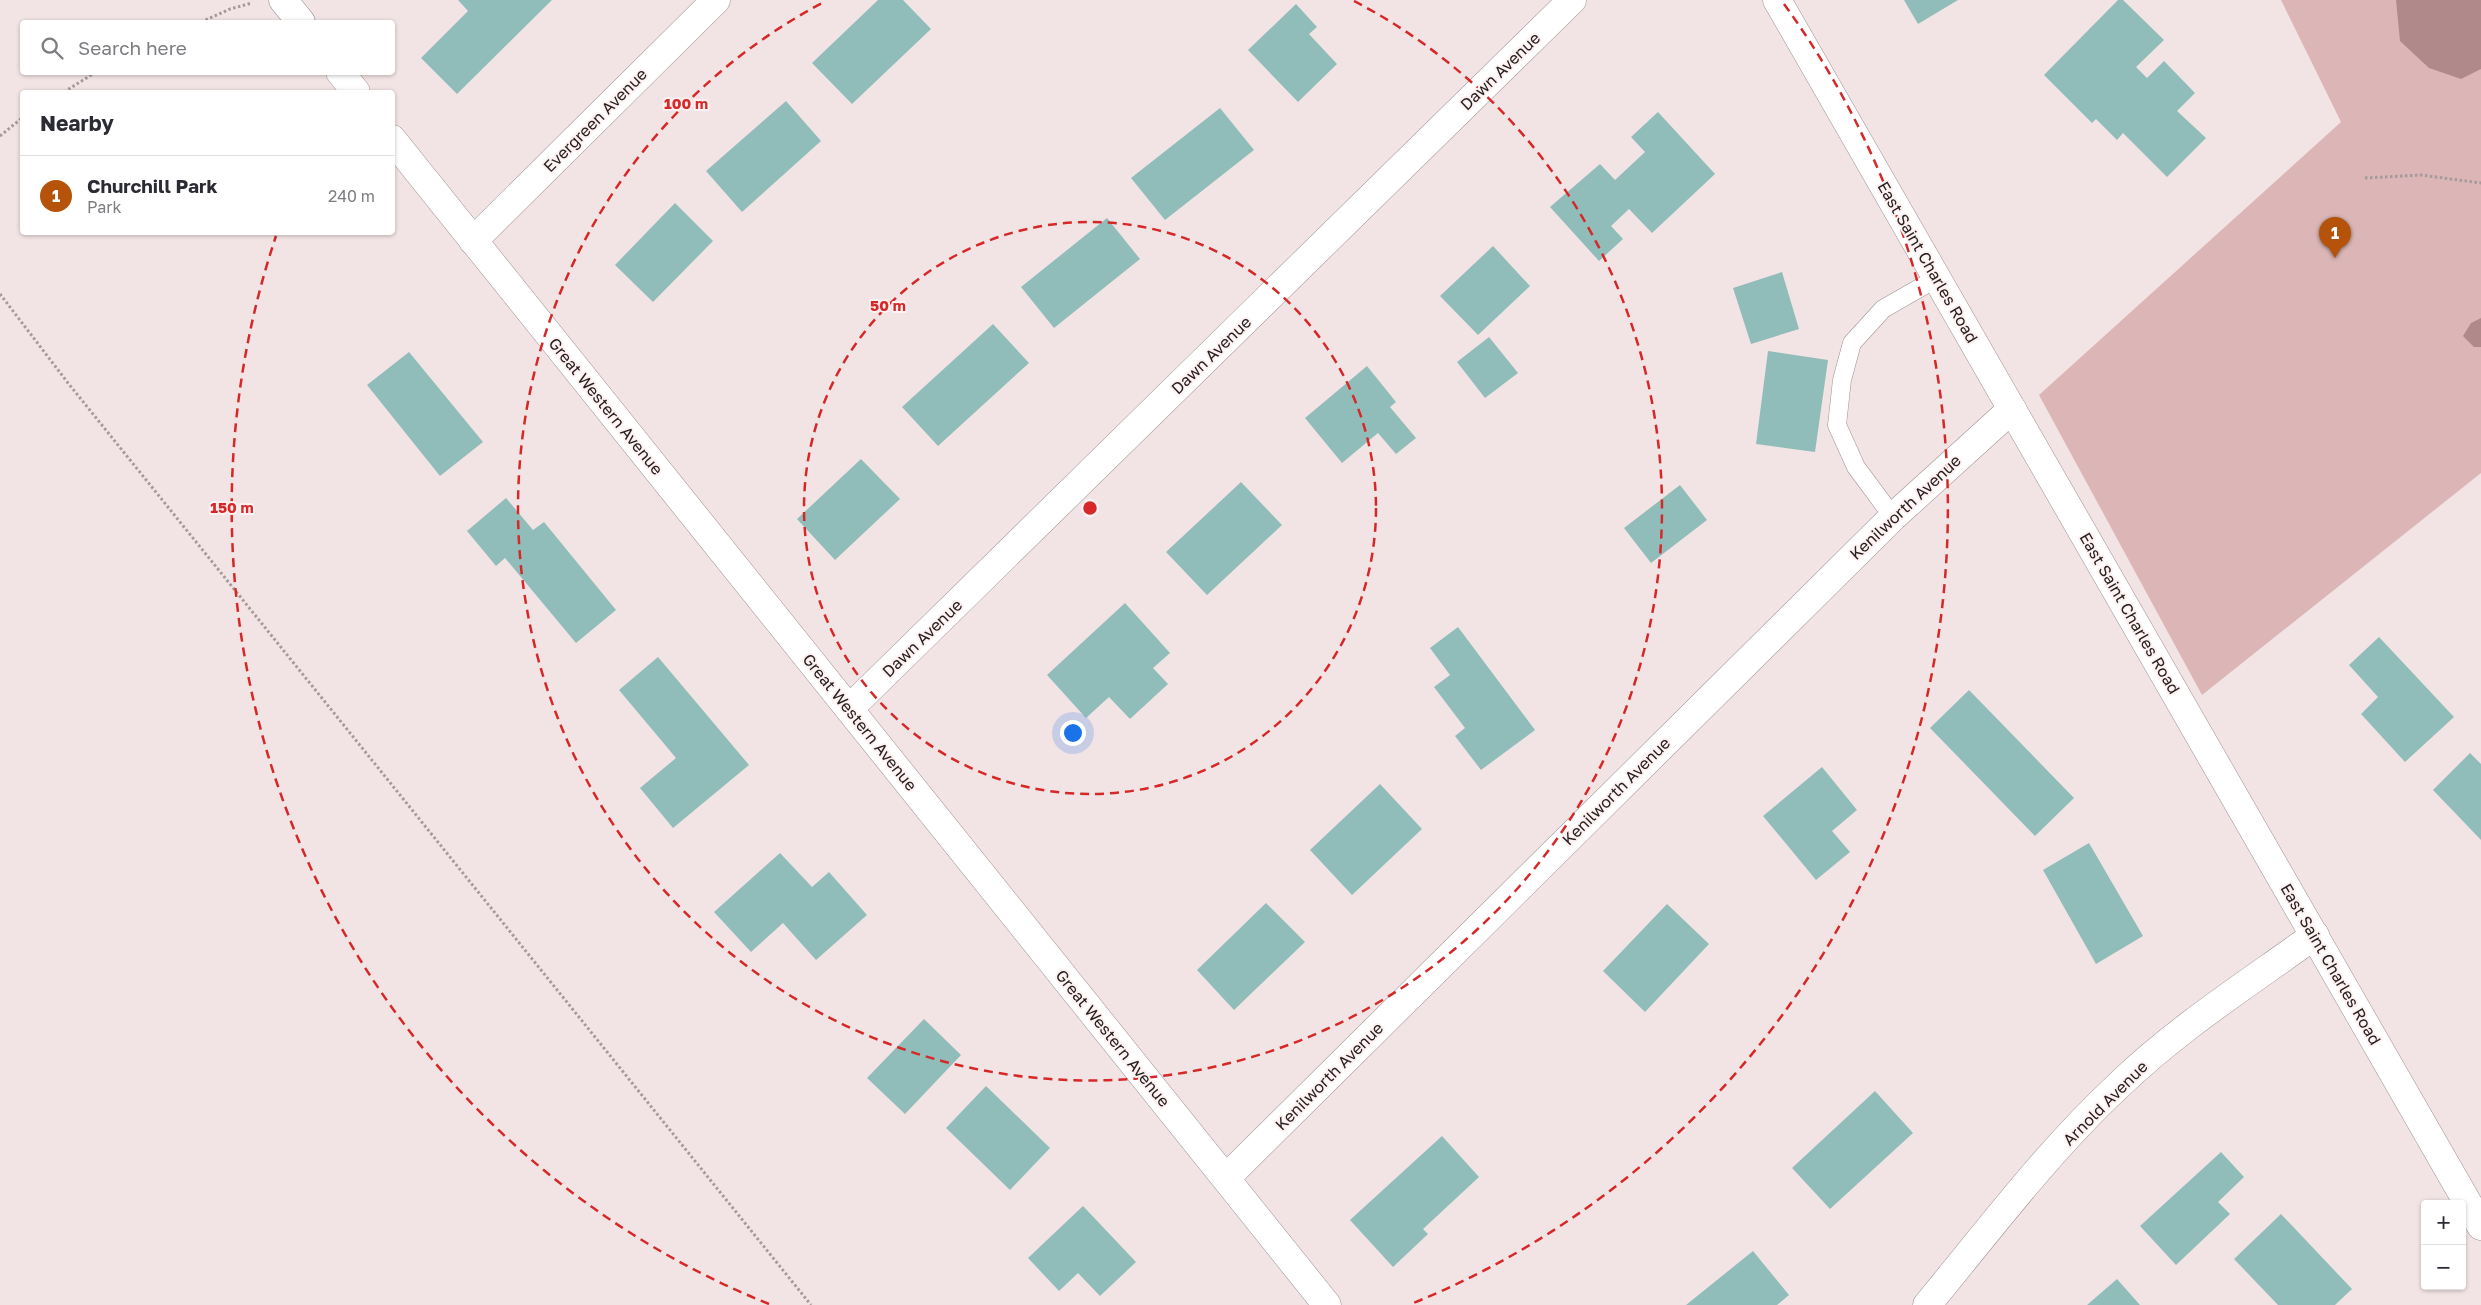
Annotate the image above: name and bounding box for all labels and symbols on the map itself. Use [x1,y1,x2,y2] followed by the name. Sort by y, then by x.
[1456,28,1544,114] street label: Dawn Avenue
[539,64,651,176] street label: Evergreen Avenue
[664,94,708,112] text: 100 m
[1874,178,1982,346] street label: East Saint Charles Road
[2319,217,2351,258] pin: 1
[870,296,906,314] text: 50 m
[1167,312,1255,398] street label: Dawn Avenue
[545,333,667,479] street label: Great Western Avenue
[1845,450,1965,564] street label: Kenilworth Avenue
[210,498,254,516] text: 150 m
[1081,499,1099,517] centre of rings
[2076,529,2184,697] street label: East Saint Charles Road
[878,595,966,681] street label: Dawn Avenue
[799,649,921,795] street label: Great Western Avenue
[1060,720,1086,746] your location
[1558,733,1674,849] street label: Kenilworth Avenue
[2277,880,2385,1048] street label: East Saint Charles Road
[1052,965,1174,1111] street label: Great Western Avenue
[1271,1018,1387,1134] street label: Kenilworth Avenue
[2058,1056,2152,1150] street label: Arnold Avenue

